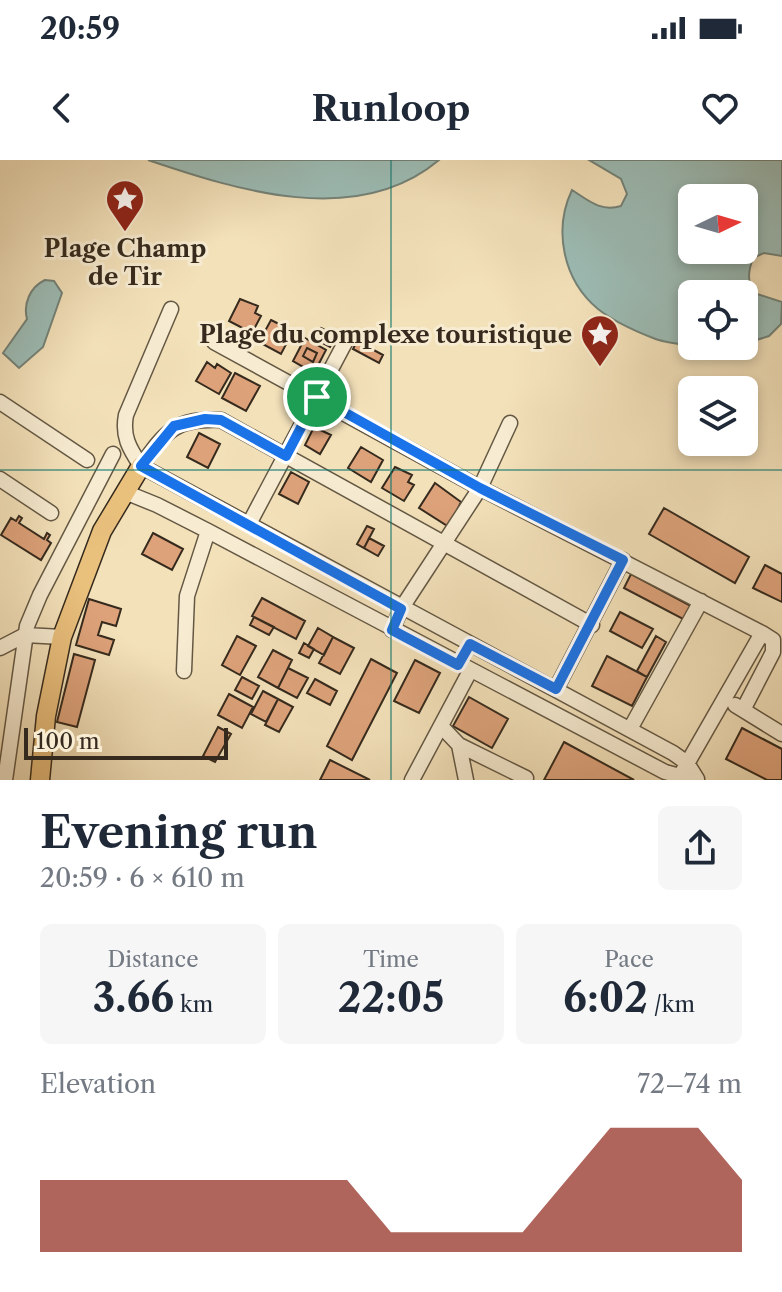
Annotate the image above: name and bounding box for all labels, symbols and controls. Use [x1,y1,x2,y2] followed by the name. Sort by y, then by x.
[40,10,120,47] text: 20:59
[40,86,84,130] icon: back
[312,86,470,130] text: Runloop
[698,86,742,130] icon: heart
[104,178,146,233] place icon: Plage Champ de Tir
[678,184,758,264] north arrow
[678,184,758,456] map controls
[44,234,206,291] place label: Plage Champ de Tir
[678,280,758,360] button: locate
[579,313,621,368] place icon: Plage du complexe touristique
[199,320,572,349] place label: Plage du complexe touristique
[283,363,351,431] pin
[295,375,339,419] icon: arrive
[678,376,758,456] button: layers
[24,724,228,760] scale bar
[36,728,99,755] text: 100 m
[40,805,317,859] text: Evening run
[658,806,742,890] button: share
[40,862,245,894] text: 20:59 · 6 × 610 m
[107,946,199,973] text: Distance
[363,946,419,973] text: Time
[604,946,654,973] text: Pace
[93,973,174,1022] text: 3.66
[338,973,444,1022] text: 22:05
[563,973,648,1022] text: 6:02
[174,991,213,1018] text: km
[648,991,695,1018] text: /km
[40,1068,156,1100] text: Elevation
[637,1068,742,1100] text: 72–74 m

